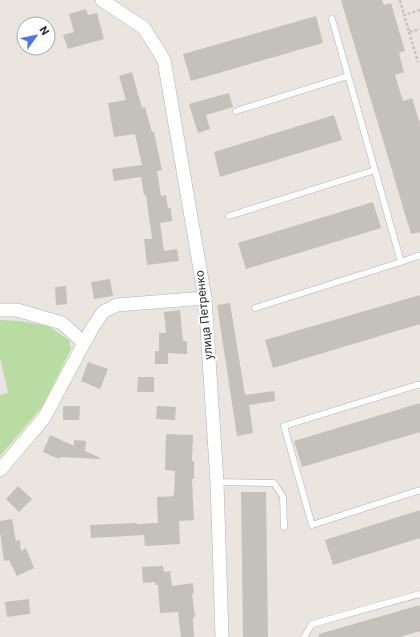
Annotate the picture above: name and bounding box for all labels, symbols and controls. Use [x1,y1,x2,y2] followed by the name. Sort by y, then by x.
[16,16,56,56] north arrow
[36,24,52,38] text: N
[192,269,216,360] street label: улица Петренко

